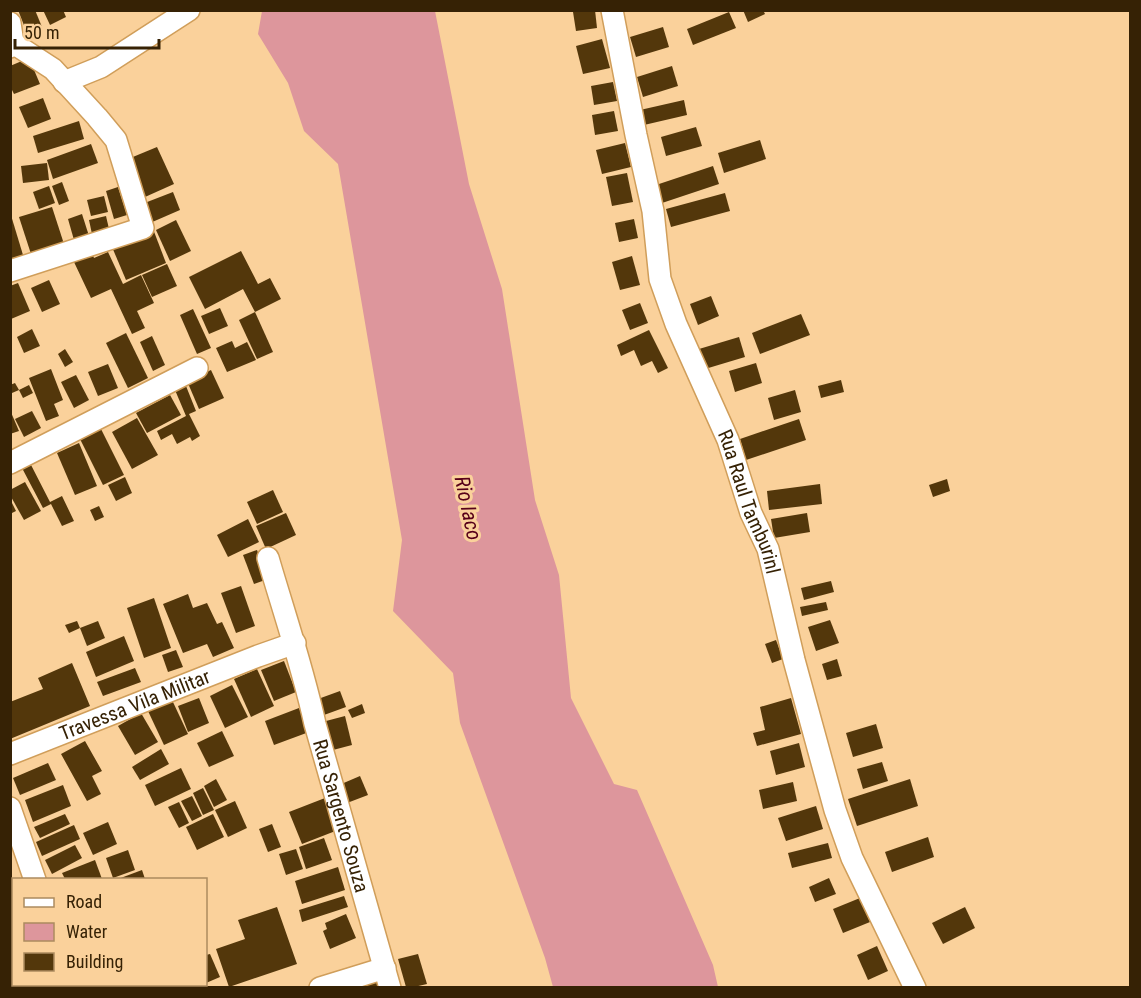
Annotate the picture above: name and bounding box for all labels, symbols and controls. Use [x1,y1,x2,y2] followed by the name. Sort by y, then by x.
[15,12,159,50] scale bar
[24,22,59,43] text: 50 m
[713,426,785,576] street label: Rua Raul Tamburinl
[450,474,486,542] water label: Rio Iaco
[56,664,214,745] street label: Travessa Vila Militar
[308,736,374,895] street label: Rua Sargento Souza
[12,878,207,986] legend
[66,891,102,912] text: Road
[66,921,108,942] text: Water
[66,951,123,972] text: Building

